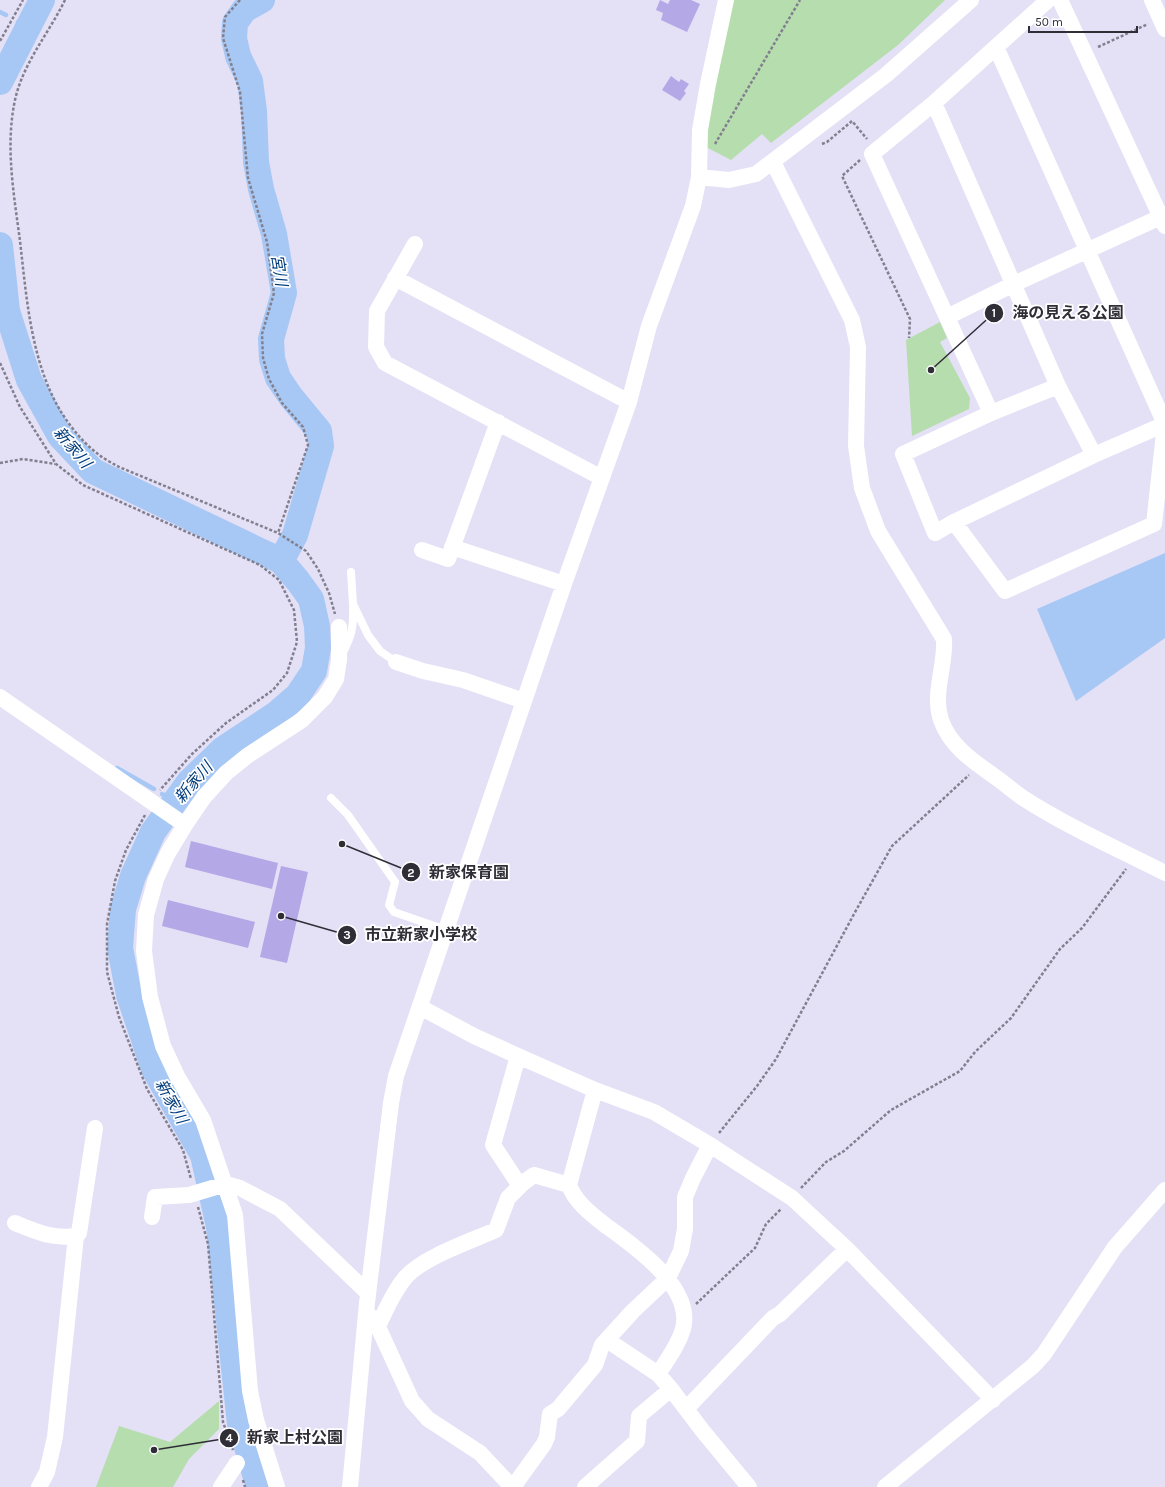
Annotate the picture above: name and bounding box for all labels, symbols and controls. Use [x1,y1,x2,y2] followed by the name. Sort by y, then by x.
[1029,8,1137,34] scale bar
[1035,15,1063,29] text: 50 m
[268,253,292,289] water label: 宮川
[984,299,1132,327] callout: 海の見える公園
[1012,303,1124,322] text: 海の見える公園
[992,306,996,320] text: 1
[50,423,97,473] water label: 新家川
[170,756,218,807] water label: 新家川
[401,858,517,886] callout: 新家保育園
[429,863,509,882] text: 新家保育園
[407,866,415,880] text: 2
[337,921,485,949] callout: 市立新家小学校
[365,925,477,944] text: 市立新家小学校
[343,928,351,942] text: 3
[152,1076,192,1129] water label: 新家川
[219,1424,351,1452] callout: 新家上村公園
[247,1428,343,1447] text: 新家上村公園
[225,1431,233,1445] text: 4

